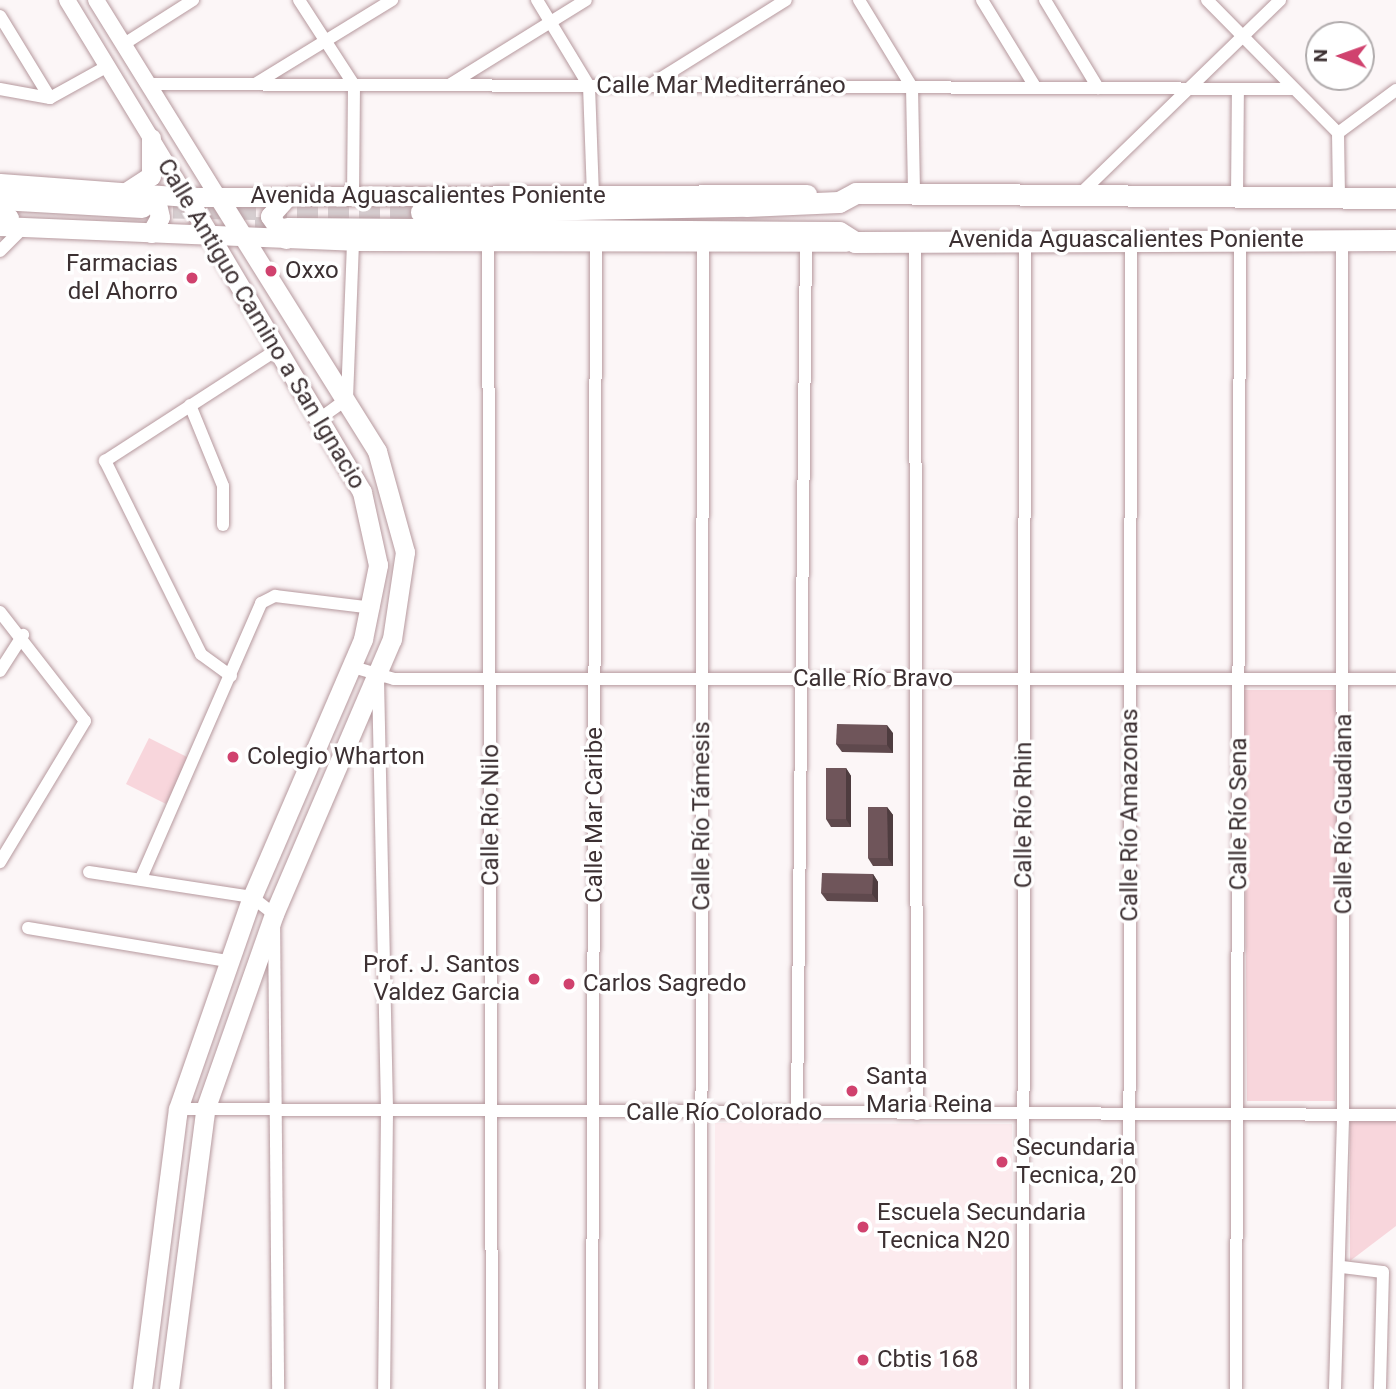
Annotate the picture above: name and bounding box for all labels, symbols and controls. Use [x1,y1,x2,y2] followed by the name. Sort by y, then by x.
[1305,21,1375,91] north arrow
[1309,49,1332,63] text: N
[596,72,846,100] street label: Calle Mar Mediterráneo
[151,154,371,494] street label: Calle Antiguo Camino a San Ignacio
[250,182,606,210] street label: Avenida Aguascalientes Poniente
[948,226,1304,254] street label: Avenida Aguascalientes Poniente
[66,250,178,306] place label: Farmacias del Ahorro
[285,257,339,285] place label: Oxxo
[263,263,279,279] marker: Oxxo
[184,270,200,286] marker: Farmacias del Ahorro
[793,665,953,693] street label: Calle Río Bravo
[1116,708,1144,922] street label: Calle Río Amazonas
[1330,714,1358,914] street label: Calle Río Guadiana
[688,721,716,911] street label: Calle Río Támesis
[581,727,609,903] street label: Calle Mar Caribe
[1225,738,1253,890] street label: Calle Río Sena
[1010,742,1038,888] street label: Calle Río Rhin
[247,743,425,771] place label: Colegio Wharton
[477,744,505,886] street label: Calle Río Nilo
[225,749,241,765] marker: Colegio Wharton
[363,951,520,1007] place label: Prof. J. Santos Valdez Garcia
[583,970,746,998] place label: Carlos Sagredo
[526,971,542,987] marker: Prof. J. Santos Valdez Garcia
[561,976,577,992] marker: Carlos Sagredo
[866,1063,993,1119] place label: Santa Maria Reina
[844,1083,860,1099] marker: Santa Maria Reina
[626,1099,822,1127] street label: Calle Río Colorado
[1016,1134,1137,1190] place label: Secundaria Tecnica, 20
[994,1154,1010,1170] marker: Secundaria Tecnica, 20
[877,1199,1086,1255] place label: Escuela Secundaria Tecnica N20
[855,1219,871,1235] marker: Escuela Secundaria Tecnica N20
[877,1346,979,1374] place label: Cbtis 168
[855,1352,871,1368] marker: Cbtis 168

